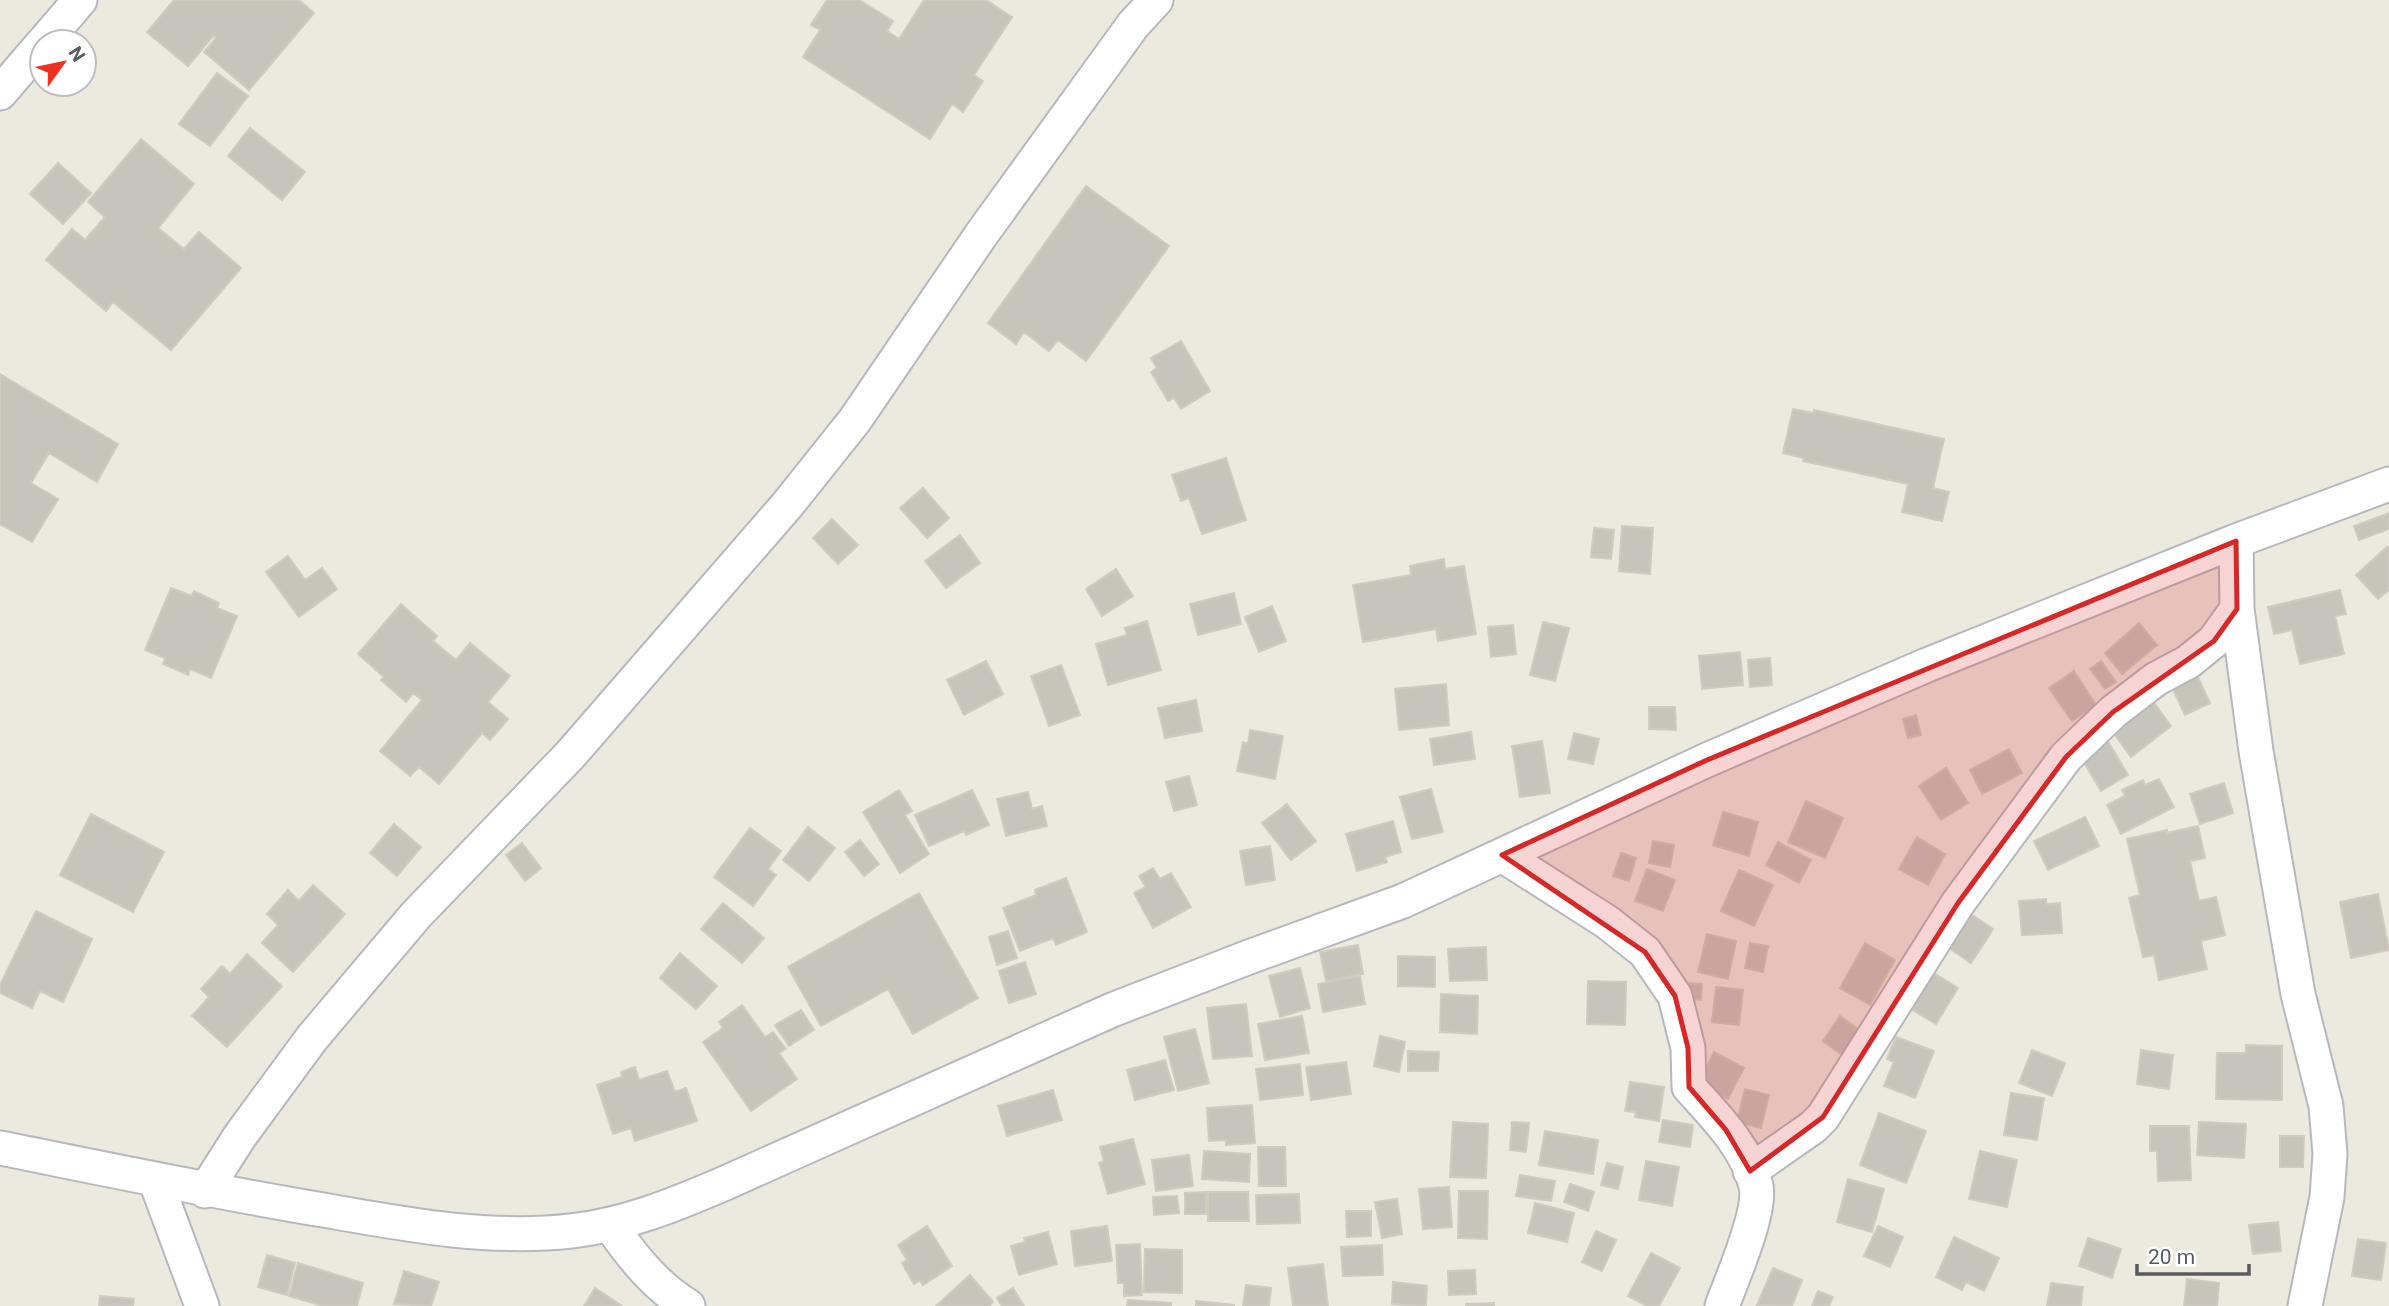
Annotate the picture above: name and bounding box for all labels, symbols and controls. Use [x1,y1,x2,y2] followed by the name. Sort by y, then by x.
[28,28,98,98] north arrow
[64,42,90,66] text: N
[2137,1232,2249,1276] scale bar
[2148,1245,2195,1269] text: 20 m

